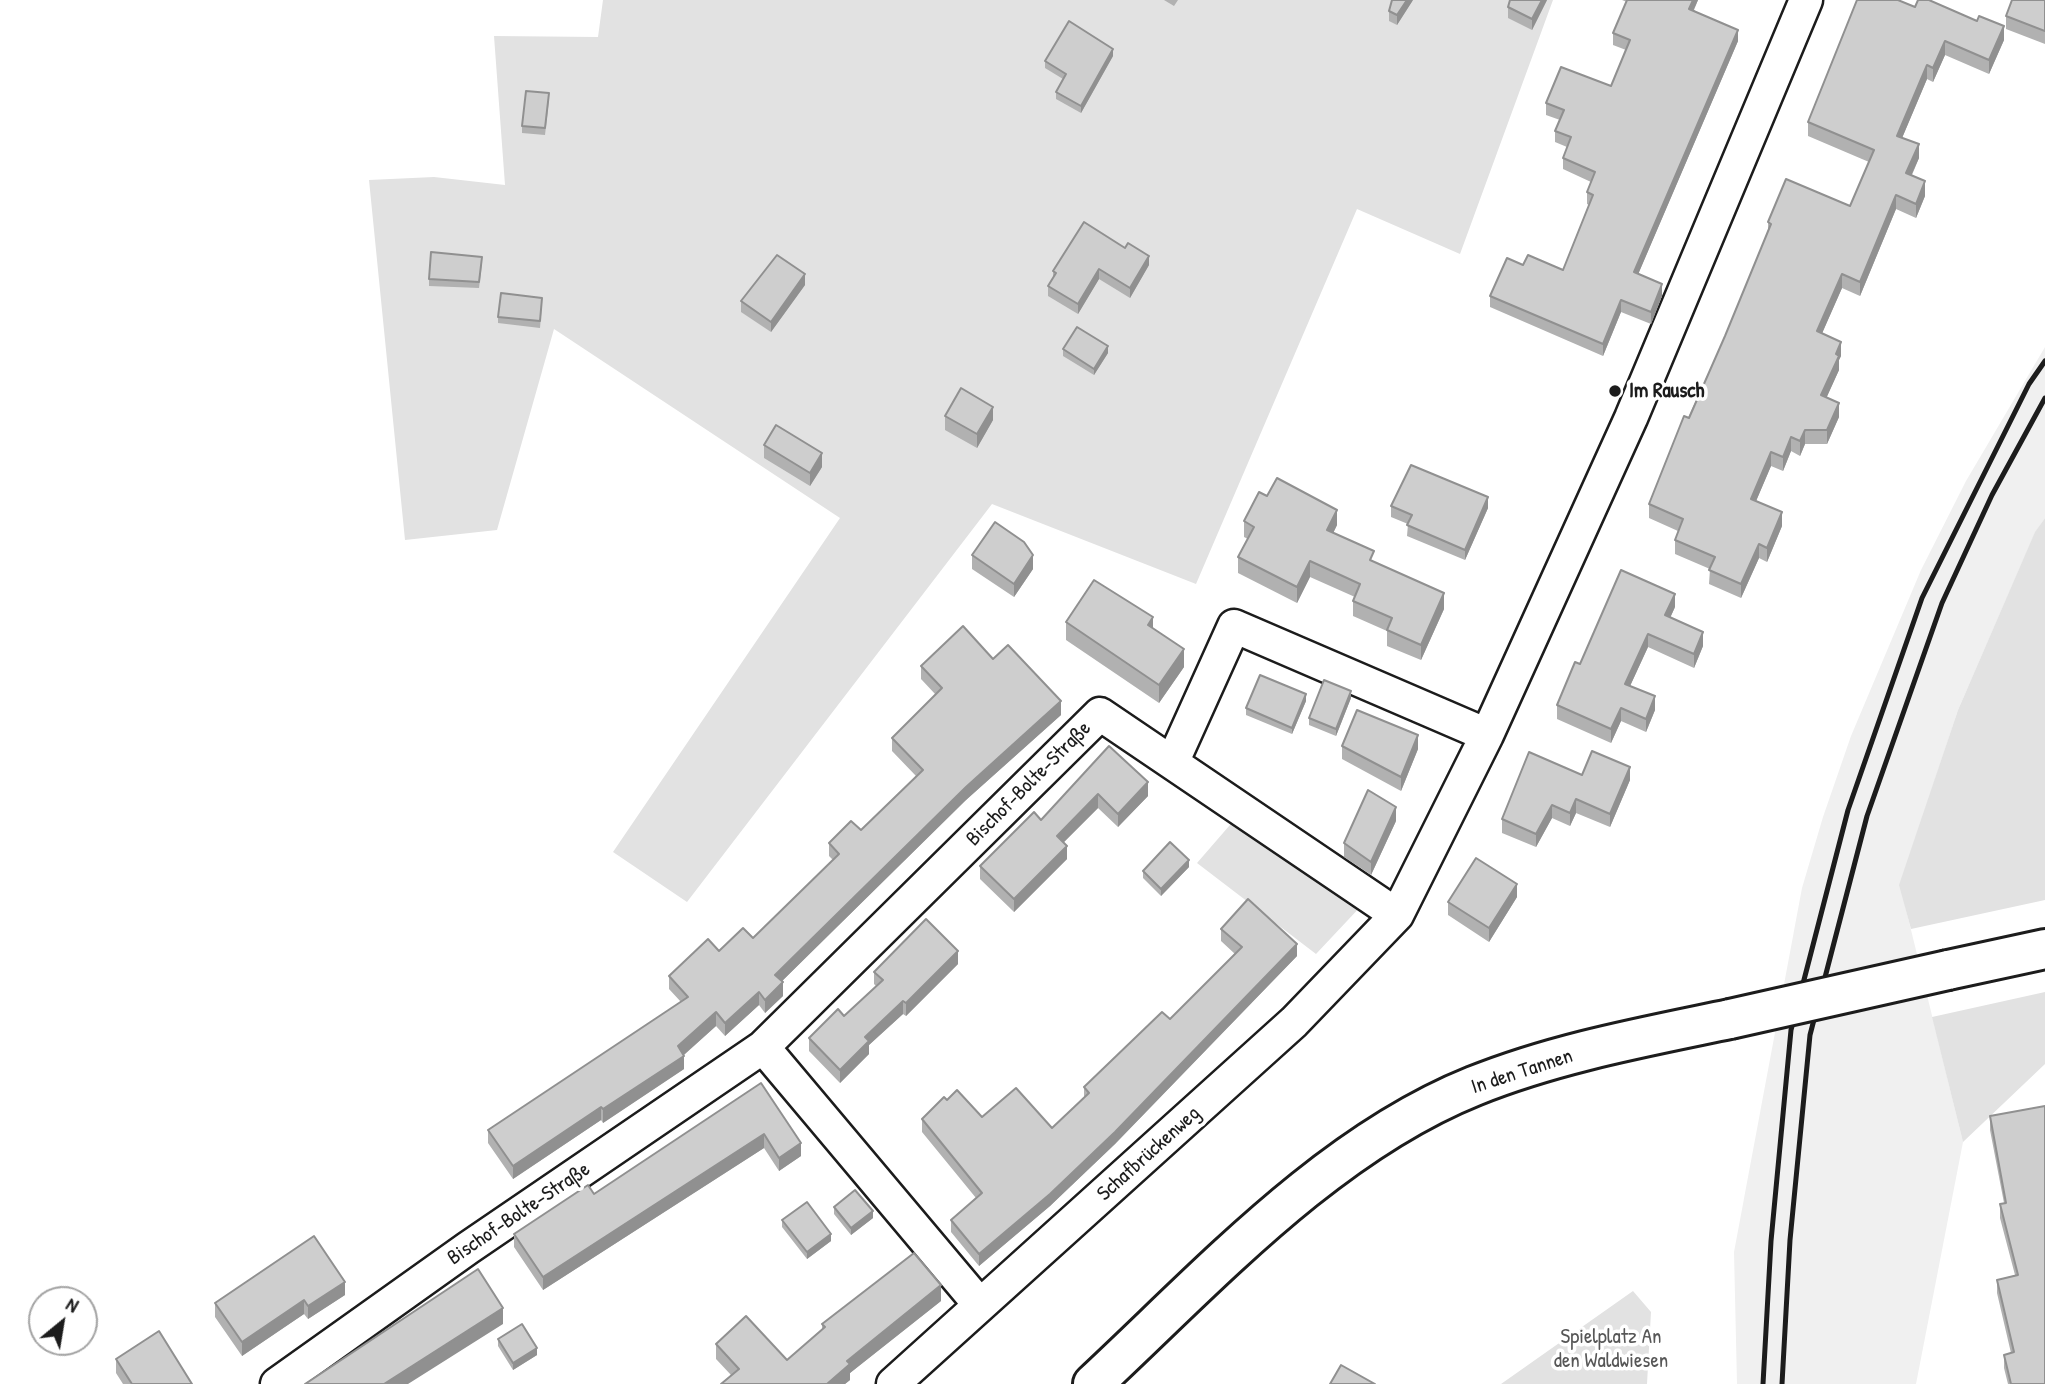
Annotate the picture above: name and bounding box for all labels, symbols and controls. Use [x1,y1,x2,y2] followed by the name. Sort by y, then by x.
[1629,378,1704,404] place label: Im Rausch
[1607,383,1623,399] marker: Im Rausch
[961,716,1097,852] street label: Bischof-Bolte-Straße
[1468,1044,1576,1100] street label: In den Tannen
[1092,1101,1206,1207] street label: Schafbrückenweg
[443,1157,595,1271] street label: Bischof-Bolte-Straße
[28,1286,98,1356] north arrow
[62,1291,83,1318] text: N
[1554,1324,1668,1374] park label: Spielplatz An den Waldwiesen

